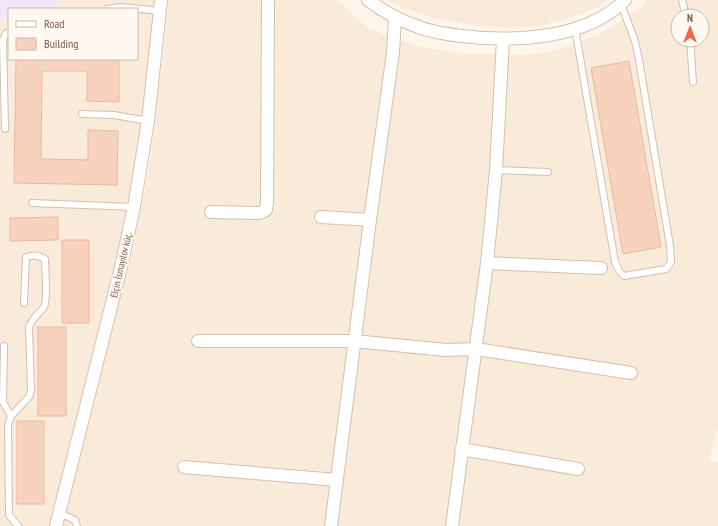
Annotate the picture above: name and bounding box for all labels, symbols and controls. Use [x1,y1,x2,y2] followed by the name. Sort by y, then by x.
[8,8,138,60] legend
[670,8,710,48] north arrow
[687,11,693,25] text: N
[44,16,64,31] text: Road
[44,36,79,51] text: Building
[107,231,135,299] street label: Elçin İsmayılov küç.

